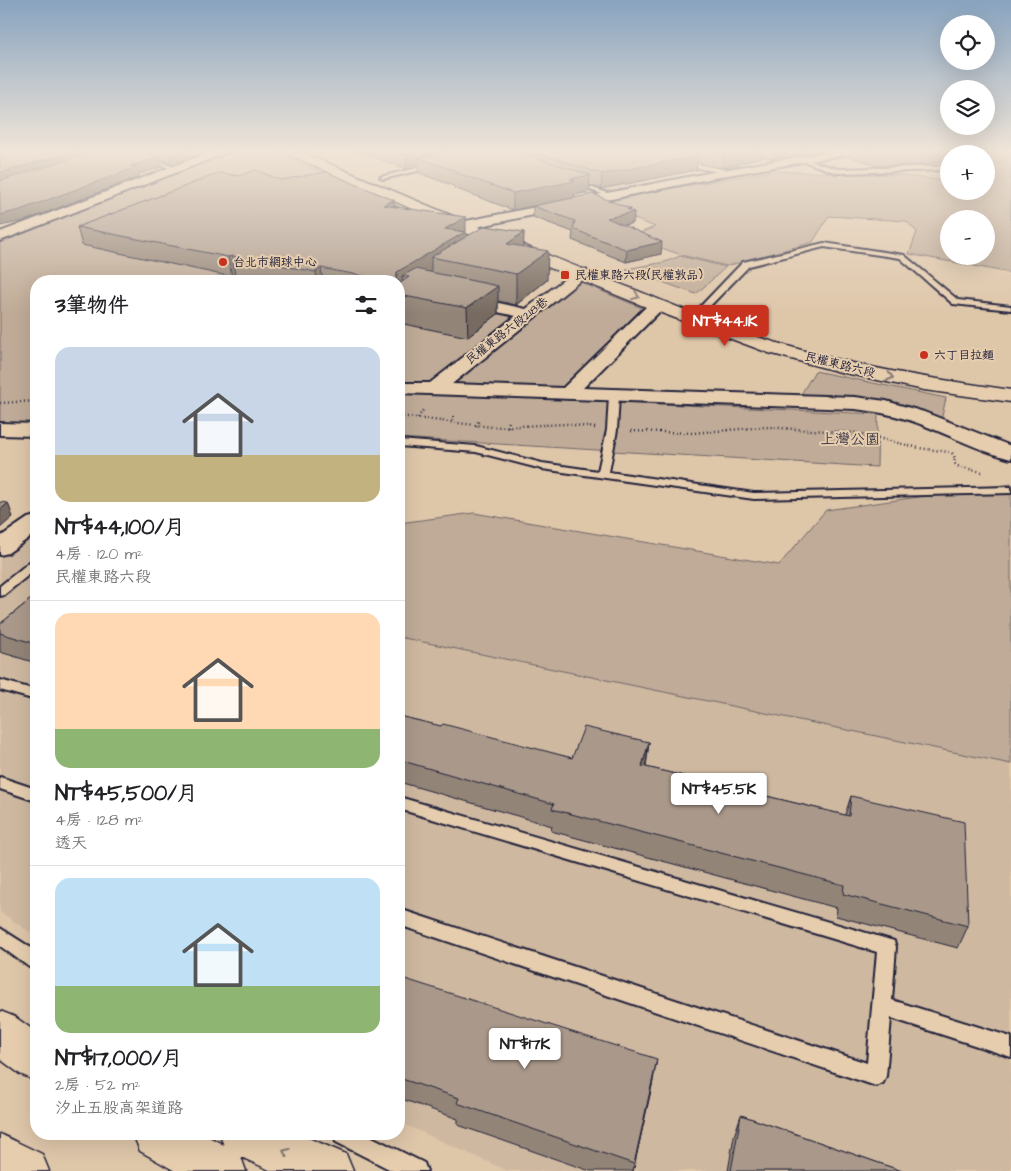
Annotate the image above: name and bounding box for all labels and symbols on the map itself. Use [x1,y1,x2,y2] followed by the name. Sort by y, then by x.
[233,254,317,271] place label: 台北市網球中心
[217,256,229,268] marker: 台北市網球中心
[575,267,703,284] place label: 民權東路六段(民權敦品)
[559,269,571,281] marker: 民權東路六段(民權敦品)
[631,290,640,300] one-way arrow
[462,293,552,369] street label: 民權東路六段218巷
[673,304,777,347] pin: NT$44.1K
[934,347,994,364] place label: 六丁目拉麵
[803,348,877,382] street label: 民權東路六段
[918,349,930,361] marker: 六丁目拉麵
[886,371,895,382] one-way arrow
[820,429,880,450] park label: 上灣公園
[667,772,771,815] pin: NT$45.5K
[484,1028,566,1070] pin: NT$17K
[282,1148,291,1159] one-way arrow

